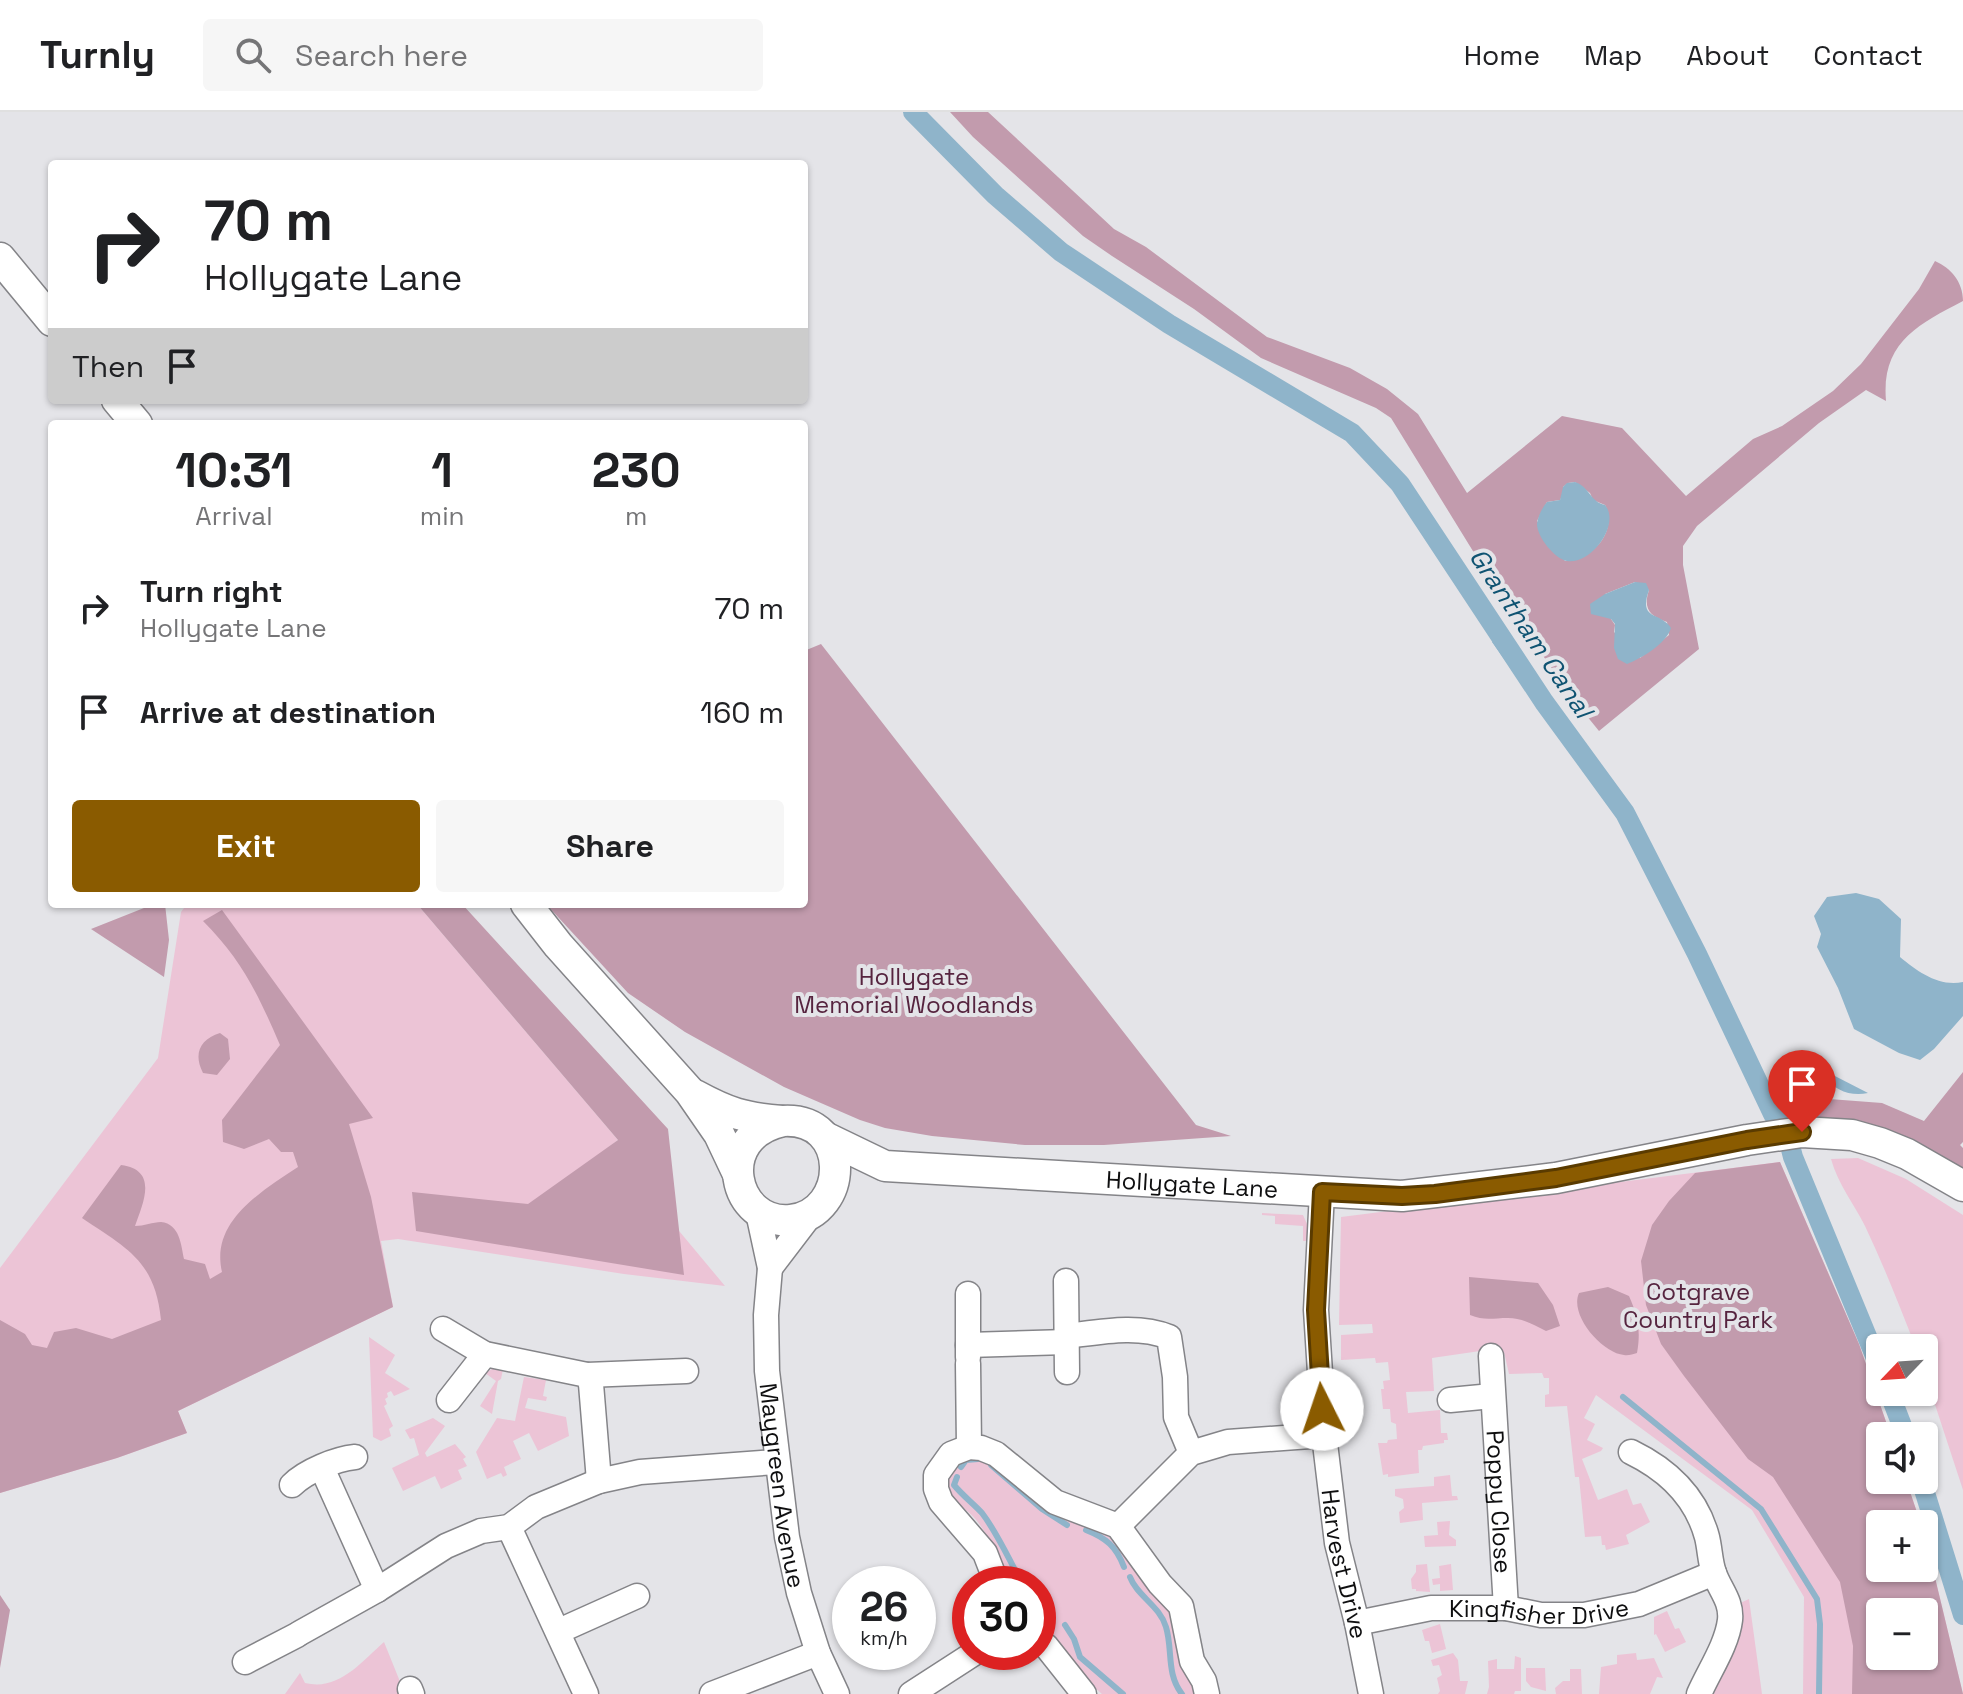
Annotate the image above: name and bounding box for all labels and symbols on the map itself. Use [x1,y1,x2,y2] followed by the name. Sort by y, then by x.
[1462,541,1602,727] water label: Grantham Canal
[794,961,1034,1020] park label: Hollygate Memorial Woodlands
[1768,1050,1836,1132] pin
[1105,1163,1279,1204] street label: Hollygate Lane
[1623,1276,1773,1335] park label: Cotgrave Country Park
[1866,1334,1938,1406] north arrow
[1280,1367,1364,1451] position arrow
[753,1381,813,1591] street label: Maygreen Avenue
[1480,1429,1519,1574] street label: Poppy Close
[1315,1487,1375,1641] street label: Harvest Drive
[952,1566,1056,1670] speed limit sign: 30
[1449,1591,1631,1631] street label: Kingfisher Drive

